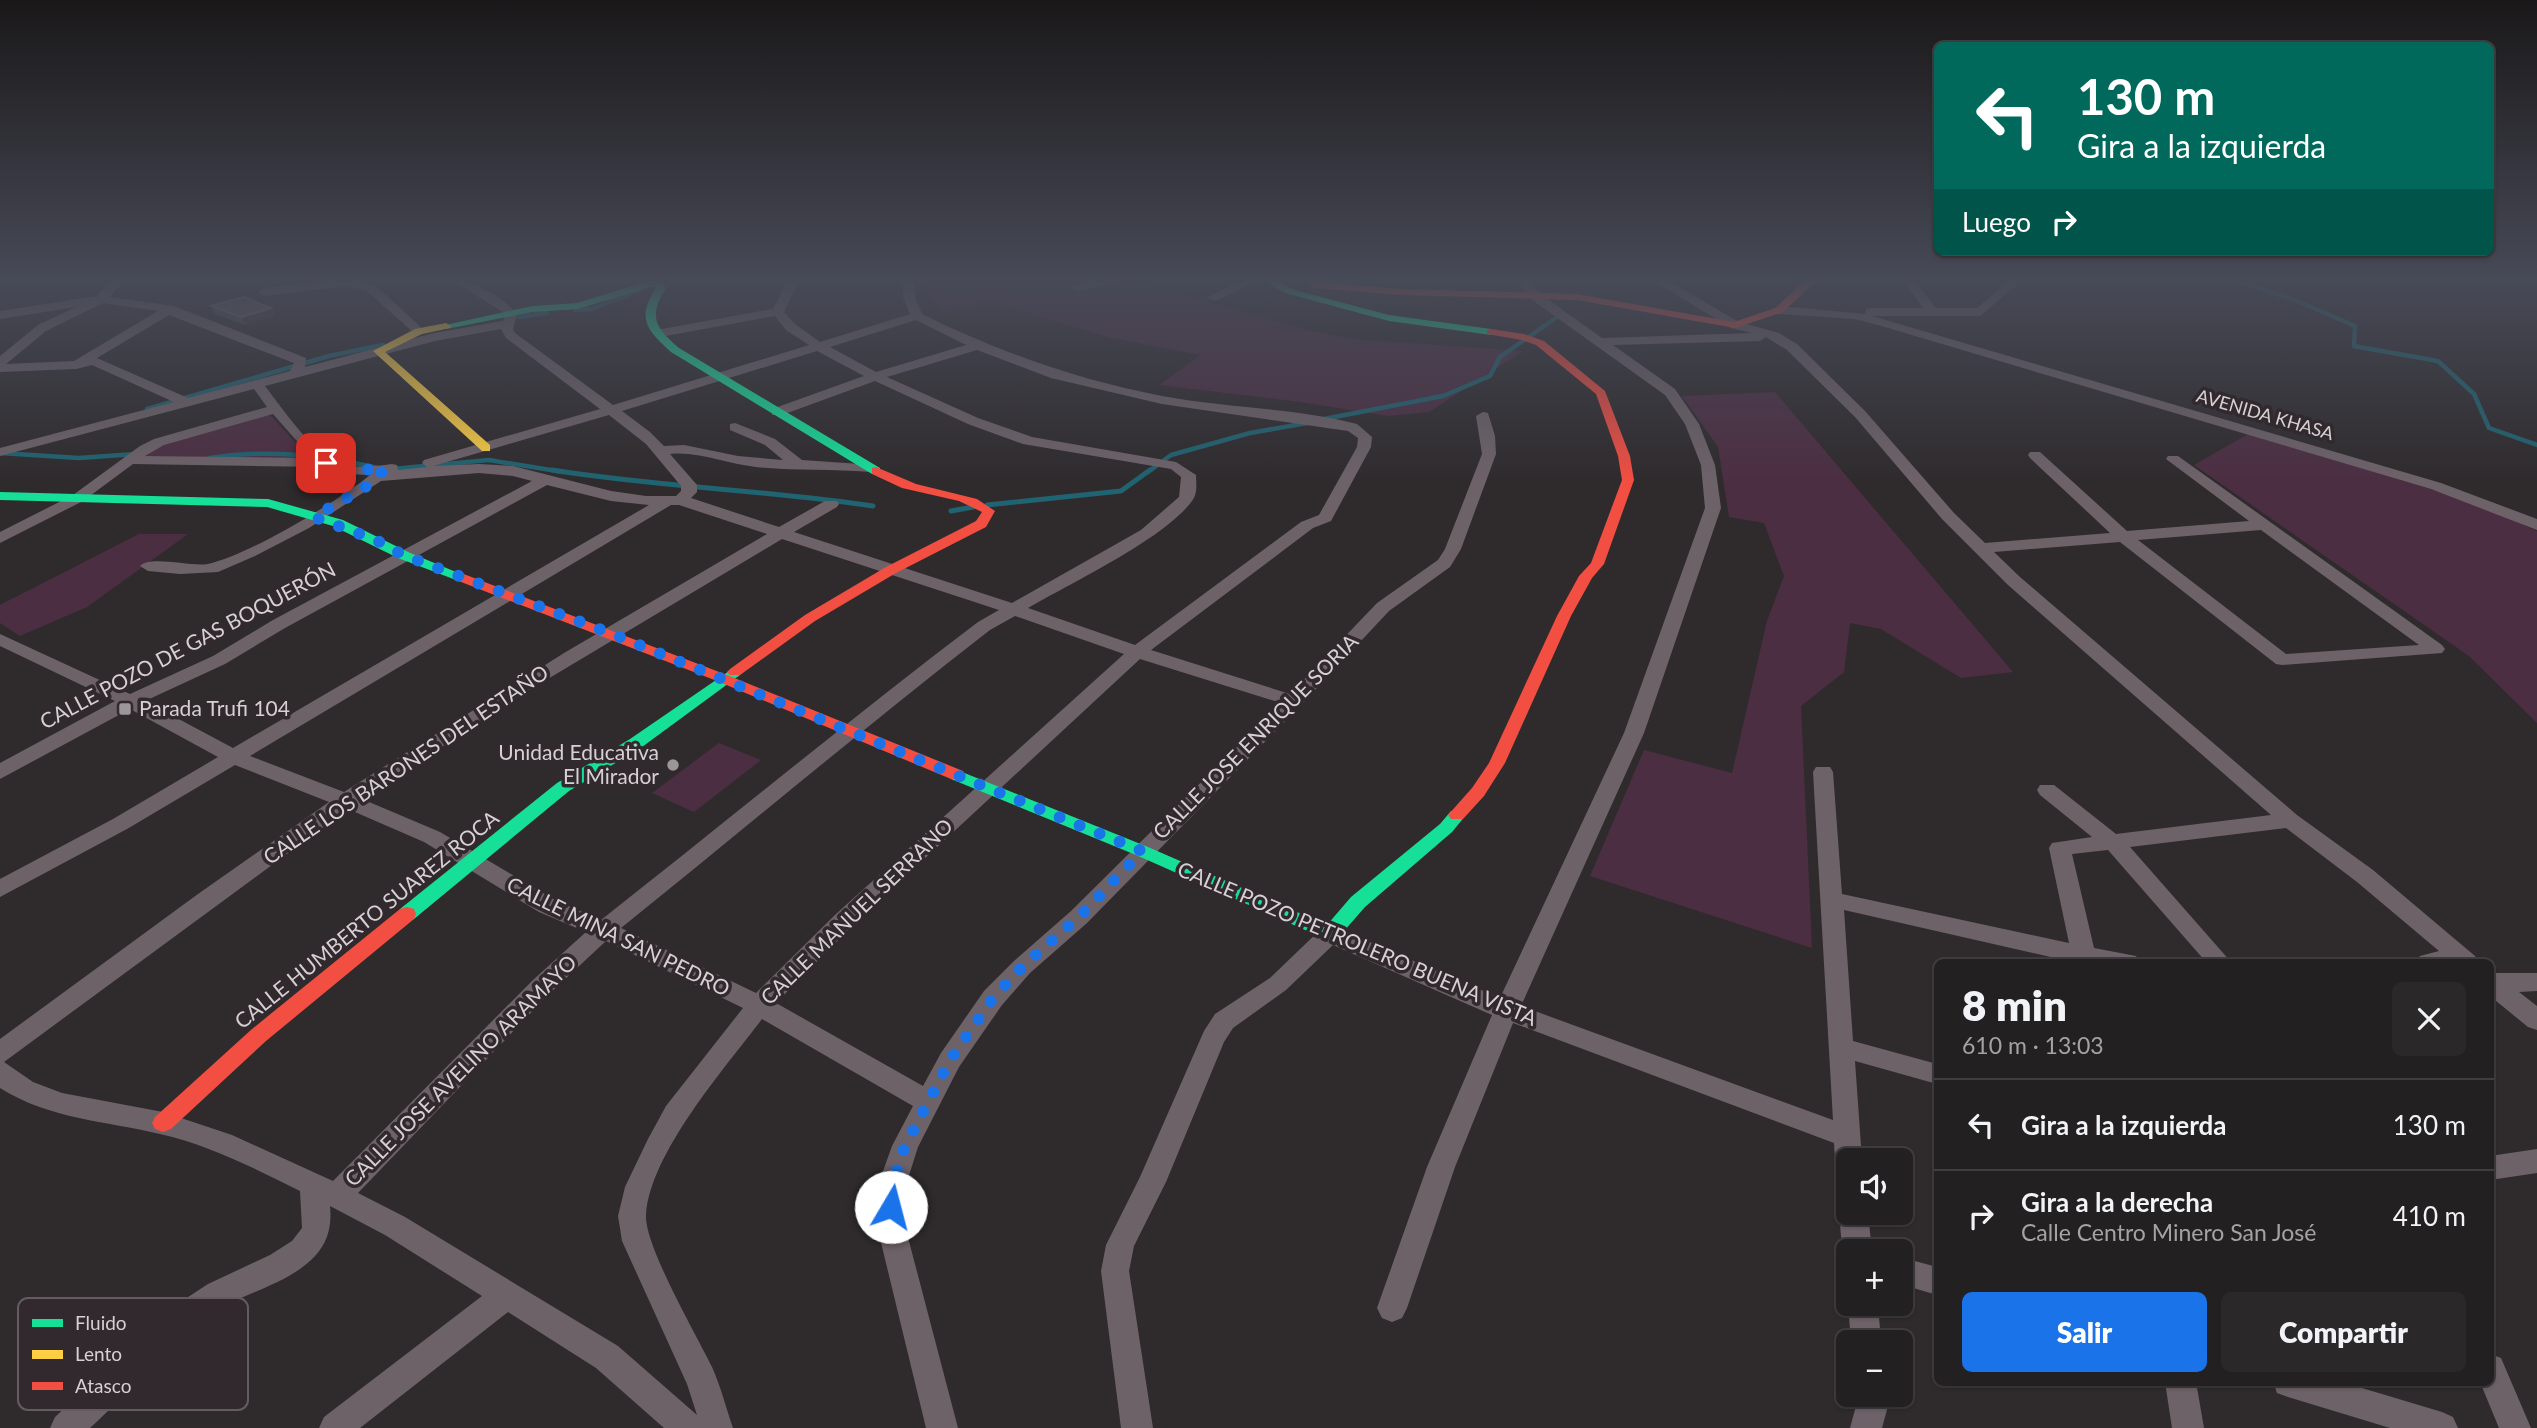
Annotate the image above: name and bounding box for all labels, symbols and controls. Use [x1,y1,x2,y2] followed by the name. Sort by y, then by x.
[2077,67,2215,125] text: 130 m
[1962,70,2053,161] icon: left
[2077,126,2326,165] text: Gira a la izquierda
[2045,203,2083,241] icon: right
[1962,206,2031,238] text: Luego
[2194,384,2337,444] street label: AVENIDA KHASA
[296,433,356,493] pin
[307,444,345,482] icon: arrive
[35,556,339,733] street label: CALLE POZO DE GAS BOQUERÓN
[1147,628,1363,844] street label: CALLE JOSE ENRIQUE SORIA
[258,659,552,869] street label: CALLE LOS BARONES DEL ESTAÑO
[139,695,290,720] place label: Parada Trufi 104
[117,701,133,717] marker: Parada Trufi 104
[498,739,659,788] place label: Unidad Educativa El Mirador
[665,757,681,773] marker: Unidad Educativa El Mirador
[229,804,504,1033] street label: CALLE HUMBERTO SUAREZ ROCA
[755,813,957,1009] street label: CALLE MANUEL SERRANO
[1174,855,1542,1030] street label: CALLE POZO PETROLERO BUENA VISTA
[503,871,734,1001] street label: CALLE MINA SAN PEDRO
[339,949,581,1191] street label: CALLE JOSE AVELINO ARAMAYO
[1962,980,2067,1030] text: 8 min
[2392,982,2466,1056] button: close
[1962,1031,2104,1059] text: 610 m · 13:03
[1962,1106,2000,1144] icon: left
[2021,1109,2227,1141] text: Gira a la izquierda
[2393,1109,2466,1141] text: 130 m
[1836,1148,1913,1407] map controls
[1836,1148,1913,1225] button: sound
[854,1170,928,1244] position arrow
[2021,1186,2213,1218] text: Gira a la derecha
[1962,1197,2000,1235] icon: right
[2393,1200,2466,1232] text: 410 m
[2021,1218,2316,1246] text: Calle Centro Minero San José
[1836,1239,1913,1316] button: +
[1962,1292,2207,1372] button: Salir
[2221,1292,2466,1372] button: Compartir
[18,1298,248,1410] legend
[75,1311,127,1334] text: Fluido
[1836,1330,1913,1407] button: −
[75,1342,122,1365] text: Lento
[75,1374,131,1397] text: Atasco

